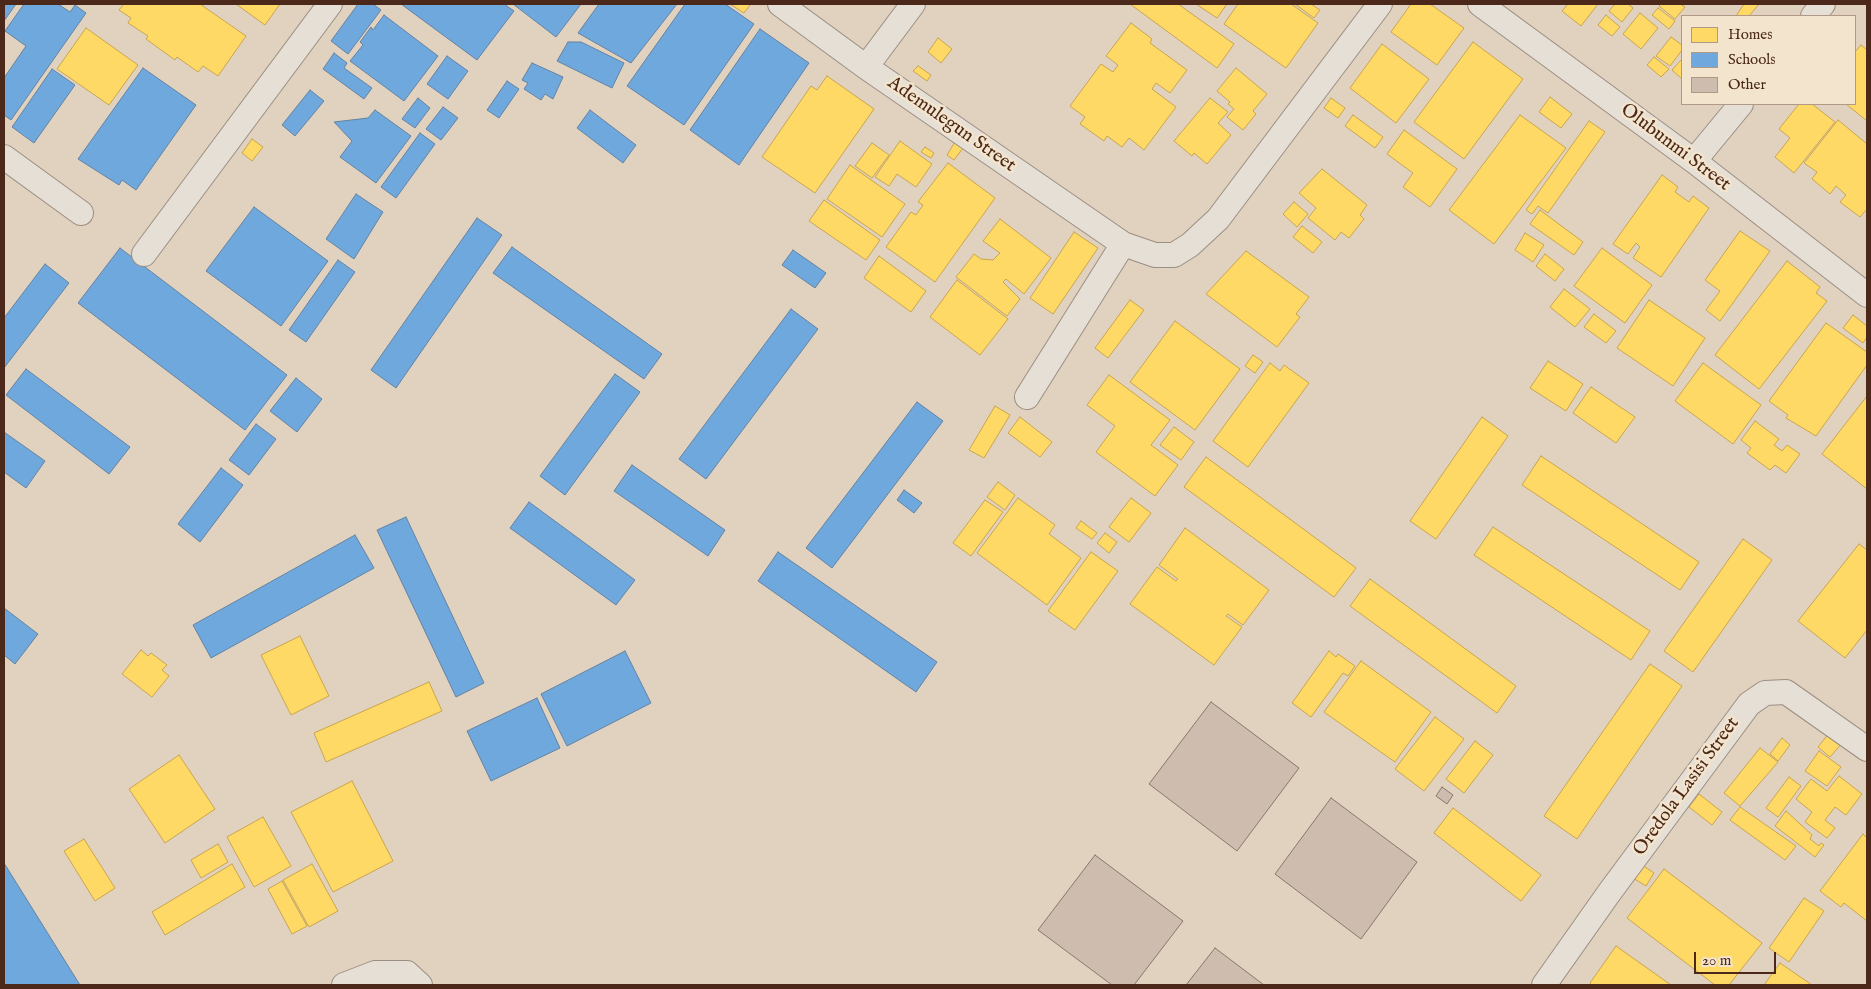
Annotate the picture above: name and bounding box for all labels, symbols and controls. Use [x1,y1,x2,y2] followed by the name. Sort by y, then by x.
[1681,15,1856,105] legend
[1728,25,1772,44] text: Homes
[1728,50,1776,69] text: Schools
[882,72,1020,178] street label: Ademulegun Street
[1728,75,1766,94] text: Other
[1615,99,1735,197] street label: Olubunmi Street
[1629,713,1745,861] street label: Oredola Lasisi Street
[1696,942,1778,974] scale bar
[1702,951,1731,970] text: 20 m

